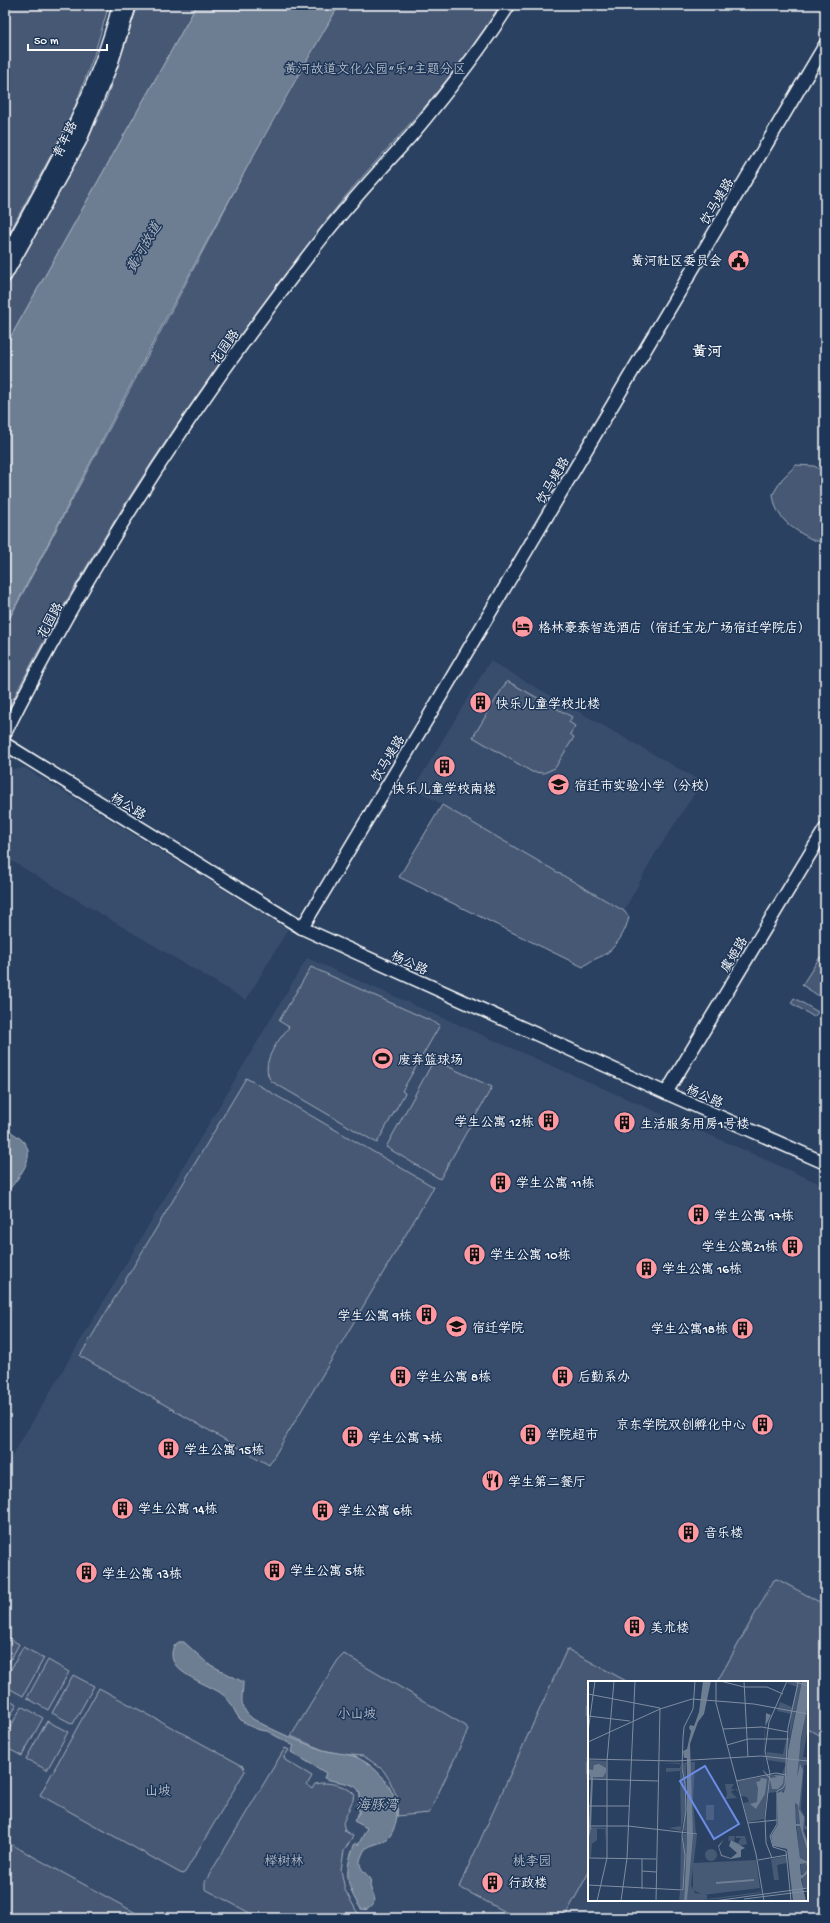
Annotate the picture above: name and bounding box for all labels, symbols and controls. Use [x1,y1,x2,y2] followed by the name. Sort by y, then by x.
[28,26,107,52] scale bar
[34,35,59,49] text: 50 m
[284,61,466,78] park label: 黄河故道文化公园“乐”主题分区
[50,119,82,161] street label: 青年路
[697,176,738,228] street label: 饮马堤路
[123,218,167,277] water label: 黄河故道
[725,247,751,273] public building icon: 黄河社区委员会
[631,254,722,270] place label: 黄河社区委员会
[208,327,244,368] street label: 花园路
[692,344,722,362] district label: 黄河
[534,454,574,508] street label: 饮马堤路
[34,600,67,642] street label: 花园路
[509,614,535,640] hotel icon: 格林豪泰智选酒店（宿迁宝龙广场宿迁学院店）
[538,620,811,637] place label: 格林豪泰智选酒店（宿迁宝龙广场宿迁学院店）
[467,690,493,716] building icon: 快乐儿童学校北楼
[496,696,600,713] place label: 快乐儿童学校北楼
[368,733,409,785] street label: 饮马堤路
[431,753,457,779] building icon: 快乐儿童学校南楼
[545,772,571,798] school or university icon: 宿迁市实验小学（分校）
[574,778,717,795] place label: 宿迁市实验小学（分校）
[392,781,496,798] place label: 快乐儿童学校南楼
[107,790,149,824] street label: 杨公路
[718,934,752,976] street label: 虞姬路
[388,948,430,979] street label: 杨公路
[370,1046,396,1072] sports icon: 废弃篮球场
[398,1053,463,1069] place label: 废弃篮球场
[683,1082,725,1112] street label: 杨公路
[536,1108,562,1134] building icon: 学生公寓 12栋
[611,1110,637,1136] building icon: 生活服务用房1号楼
[454,1114,534,1131] place label: 学生公寓 12栋
[640,1117,749,1133] place label: 生活服务用房1号楼
[488,1169,514,1195] building icon: 学生公寓 11栋
[516,1175,595,1192] place label: 学生公寓 11栋
[686,1202,712,1228] building icon: 学生公寓 17栋
[714,1208,794,1225] place label: 学生公寓 17栋
[780,1233,806,1259] building icon: 学生公寓21栋
[701,1239,778,1256] place label: 学生公寓21栋
[462,1241,488,1267] building icon: 学生公寓 10栋
[490,1247,571,1264] place label: 学生公寓 10栋
[633,1255,659,1281] building icon: 学生公寓 16栋
[662,1261,742,1278] place label: 学生公寓 16栋
[414,1302,440,1328] building icon: 学生公寓 9栋
[337,1308,412,1325] place label: 学生公寓 9栋
[444,1314,470,1340] school or university icon: 宿迁学院
[730,1315,756,1341] building icon: 学生公寓18栋
[472,1320,524,1337] place label: 宿迁学院
[651,1321,728,1338] place label: 学生公寓18栋
[387,1363,413,1389] building icon: 学生公寓 8栋
[549,1363,575,1389] building icon: 后勤系办
[416,1369,491,1386] place label: 学生公寓 8栋
[578,1370,630,1386] place label: 后勤系办
[749,1411,775,1437] building icon: 京东学院双创孵化中心
[616,1417,746,1434] place label: 京东学院双创孵化中心
[518,1421,544,1447] building icon: 学院超市
[339,1424,365,1450] building icon: 学生公寓 7栋
[546,1427,598,1444] place label: 学院超市
[368,1430,443,1447] place label: 学生公寓 7栋
[156,1436,182,1462] building icon: 学生公寓 15栋
[184,1442,264,1459] place label: 学生公寓 15栋
[480,1468,506,1494] restaurant icon: 学生第二餐厅
[508,1474,586,1491] place label: 学生第二餐厅
[110,1495,136,1521] building icon: 学生公寓 14栋
[310,1497,336,1523] building icon: 学生公寓 6栋
[138,1501,217,1518] place label: 学生公寓 14栋
[338,1503,413,1520] place label: 学生公寓 6栋
[676,1519,702,1545] building icon: 音乐楼
[704,1526,743,1542] place label: 音乐楼
[262,1557,288,1583] building icon: 学生公寓 5栋
[73,1560,99,1586] building icon: 学生公寓 13栋
[290,1563,365,1580] place label: 学生公寓 5栋
[102,1566,182,1583] place label: 学生公寓 13栋
[622,1614,648,1640] building icon: 美术楼
[650,1621,689,1637] place label: 美术楼
[588,1681,808,1901] inset map
[337,1707,377,1723] park label: 小山坡
[145,1784,171,1800] park label: 山坡
[356,1797,400,1815] water label: 海豚湾
[512,1853,552,1870] park label: 桃李园
[264,1854,304,1870] park label: 榉树林
[480,1869,506,1895] building icon: 行政楼
[508,1876,547,1892] place label: 行政楼

